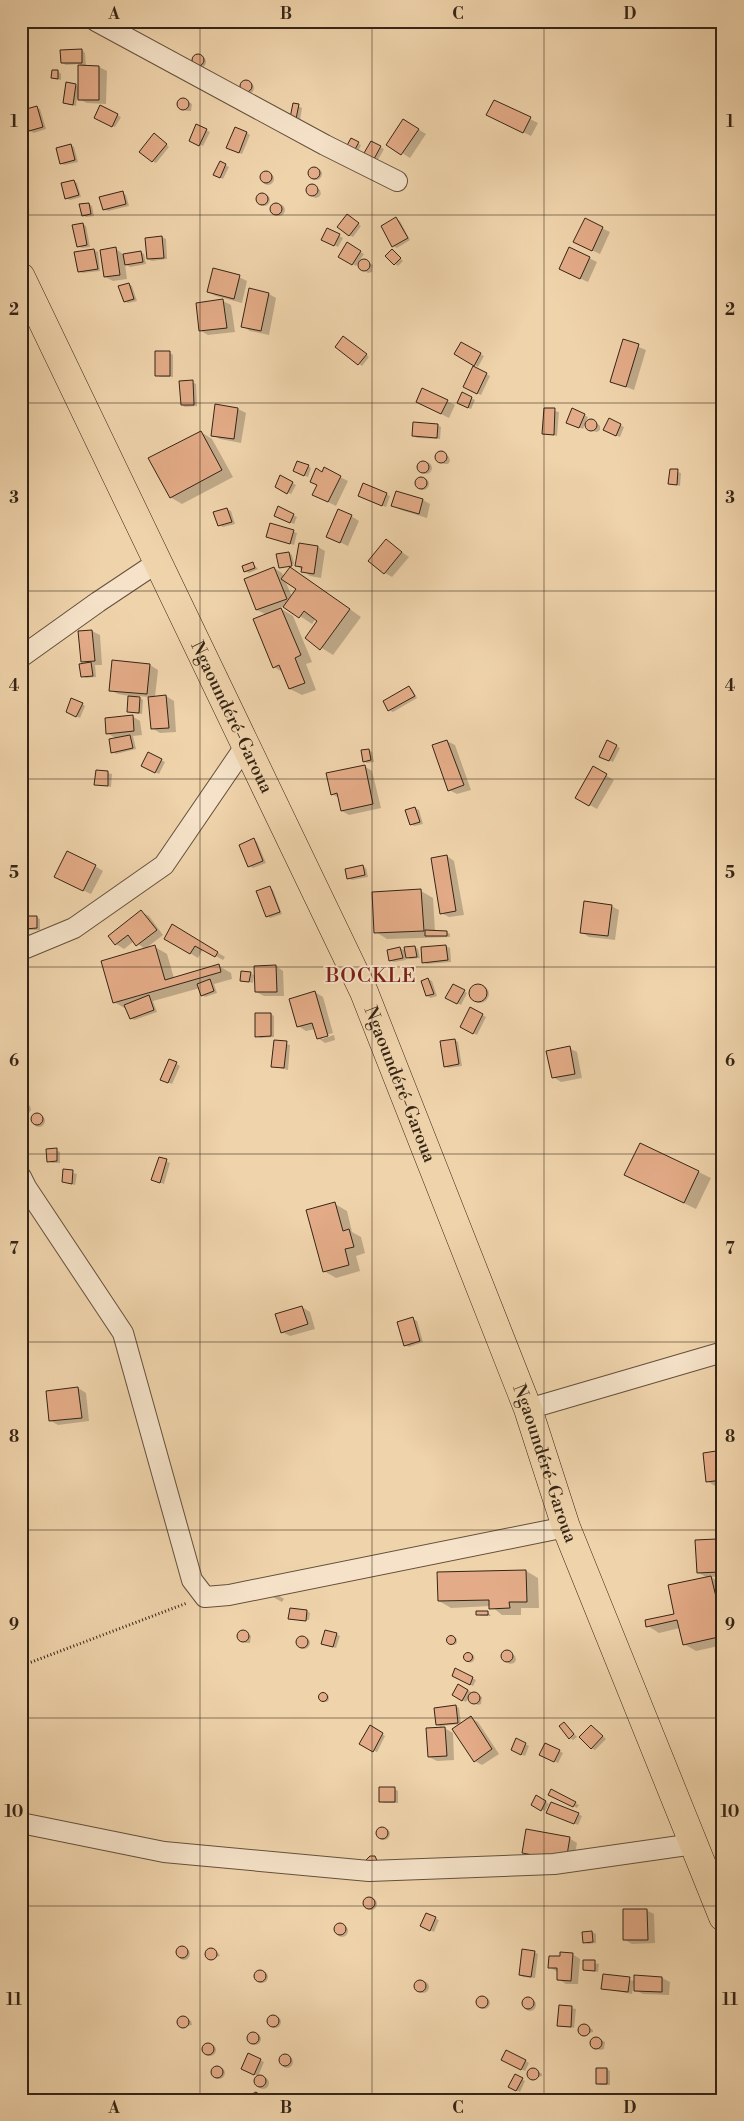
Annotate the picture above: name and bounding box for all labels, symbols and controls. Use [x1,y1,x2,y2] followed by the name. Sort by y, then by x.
[107,4,120,24] text: A
[280,4,292,24] text: B
[452,4,464,24] text: C
[624,4,637,24] text: D
[10,112,18,132] text: 1
[726,112,734,132] text: 1
[9,300,19,320] text: 2
[725,300,735,320] text: 2
[9,488,19,508] text: 3
[725,488,735,508] text: 3
[186,637,279,798] street label: Ngaoundéré-Garoua
[9,676,20,696] text: 4
[725,676,736,696] text: 4
[9,863,19,883] text: 5
[725,863,735,883] text: 5
[324,964,417,989] district label: BOCKLE
[359,1003,442,1166] street label: Ngaoundéré-Garoua
[9,1051,19,1071] text: 6
[725,1051,735,1071] text: 6
[9,1239,19,1259] text: 7
[725,1239,735,1259] text: 7
[508,1380,583,1547] street label: Ngaoundéré-Garoua
[9,1427,19,1447] text: 8
[725,1427,735,1447] text: 8
[9,1615,19,1635] text: 9
[725,1615,735,1635] text: 9
[5,1802,23,1822] text: 10
[721,1802,739,1822] text: 10
[6,1990,22,2010] text: 11
[722,1990,738,2010] text: 11
[107,2098,120,2118] text: A
[280,2098,292,2118] text: B
[452,2098,464,2118] text: C
[624,2098,637,2118] text: D

